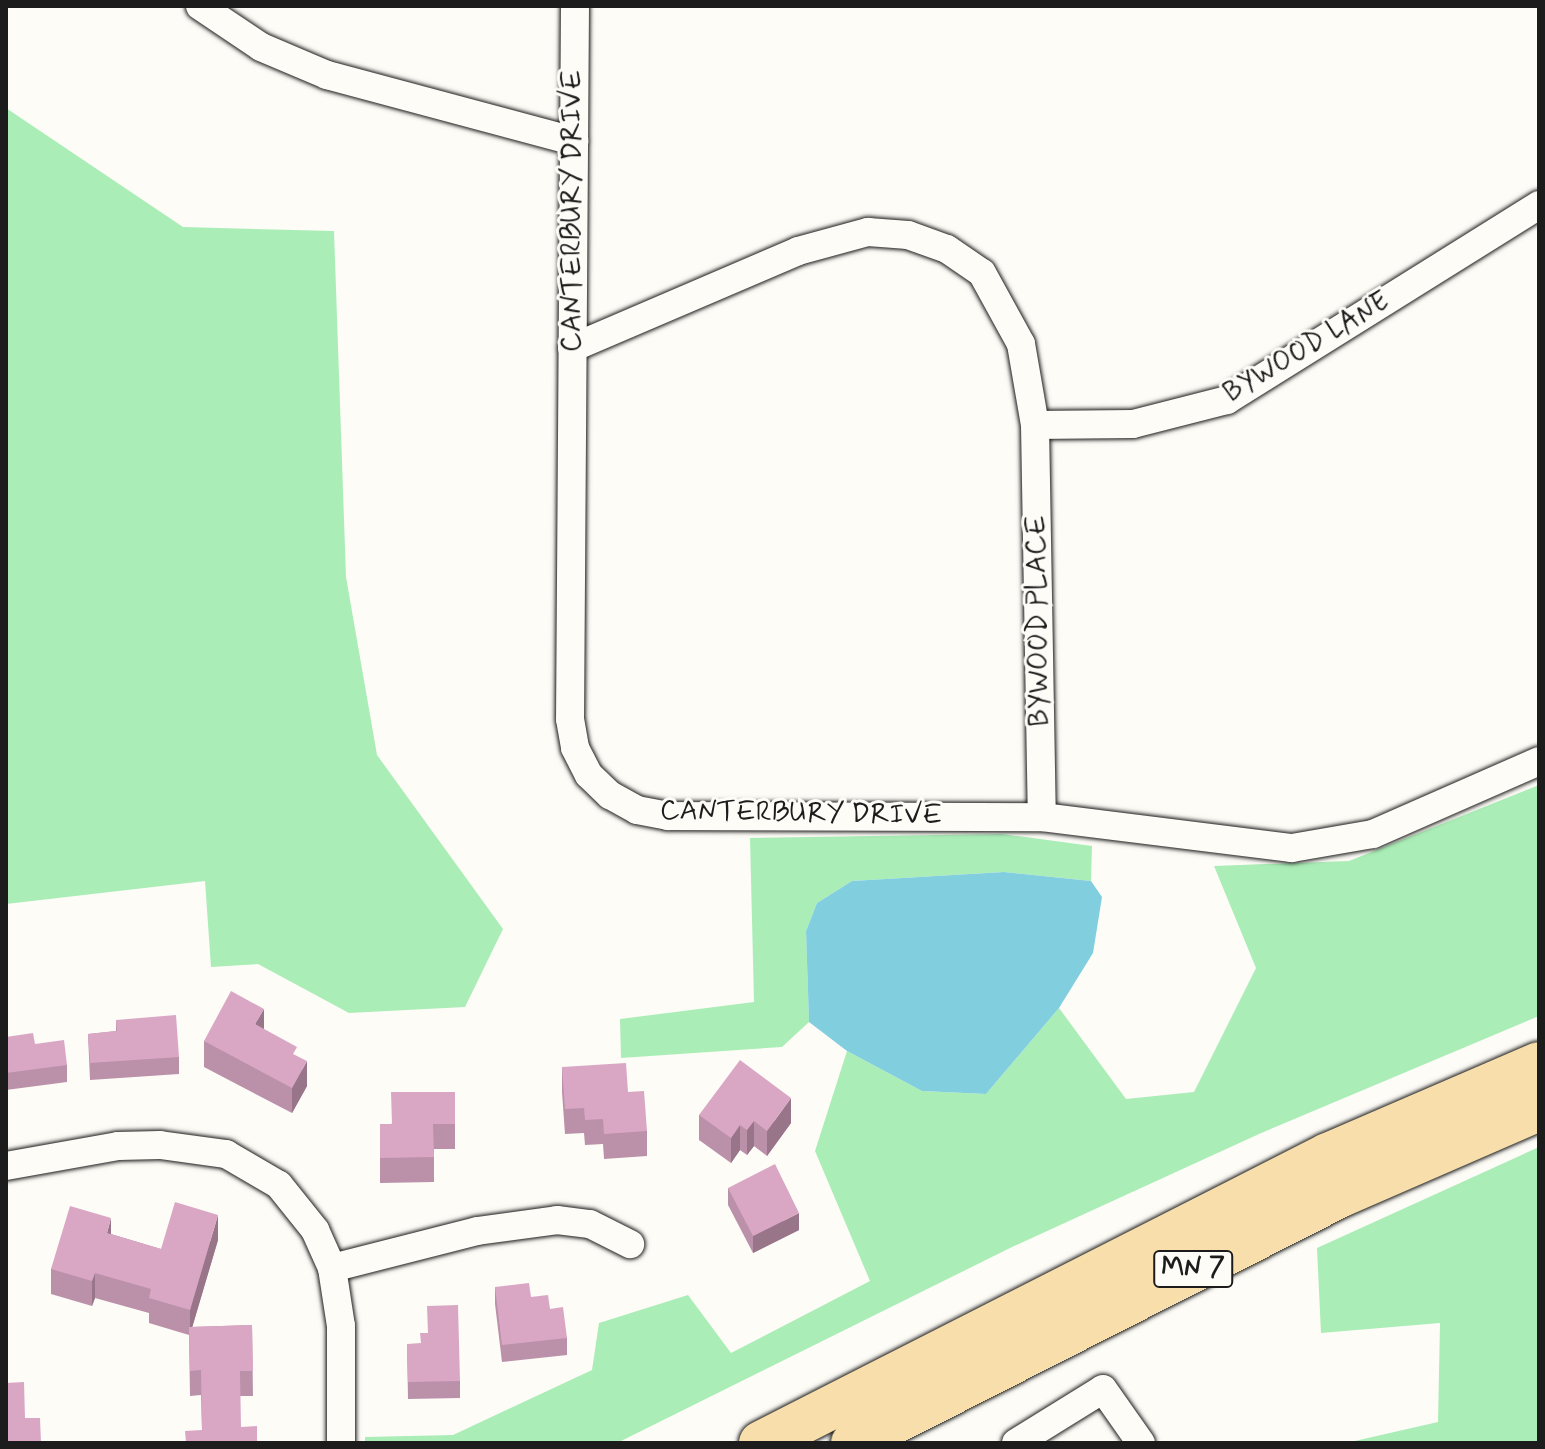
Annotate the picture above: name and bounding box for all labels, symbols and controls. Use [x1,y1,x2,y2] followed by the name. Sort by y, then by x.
[556,69,590,353] street label: CANTERBURY DRIVE
[1215,284,1399,412] street label: BYWOOD LANE
[1020,517,1058,725] street label: BYWOOD PLACE
[659,795,943,833] street label: CANTERBURY DRIVE
[1153,1247,1233,1291] road number: MN 7

